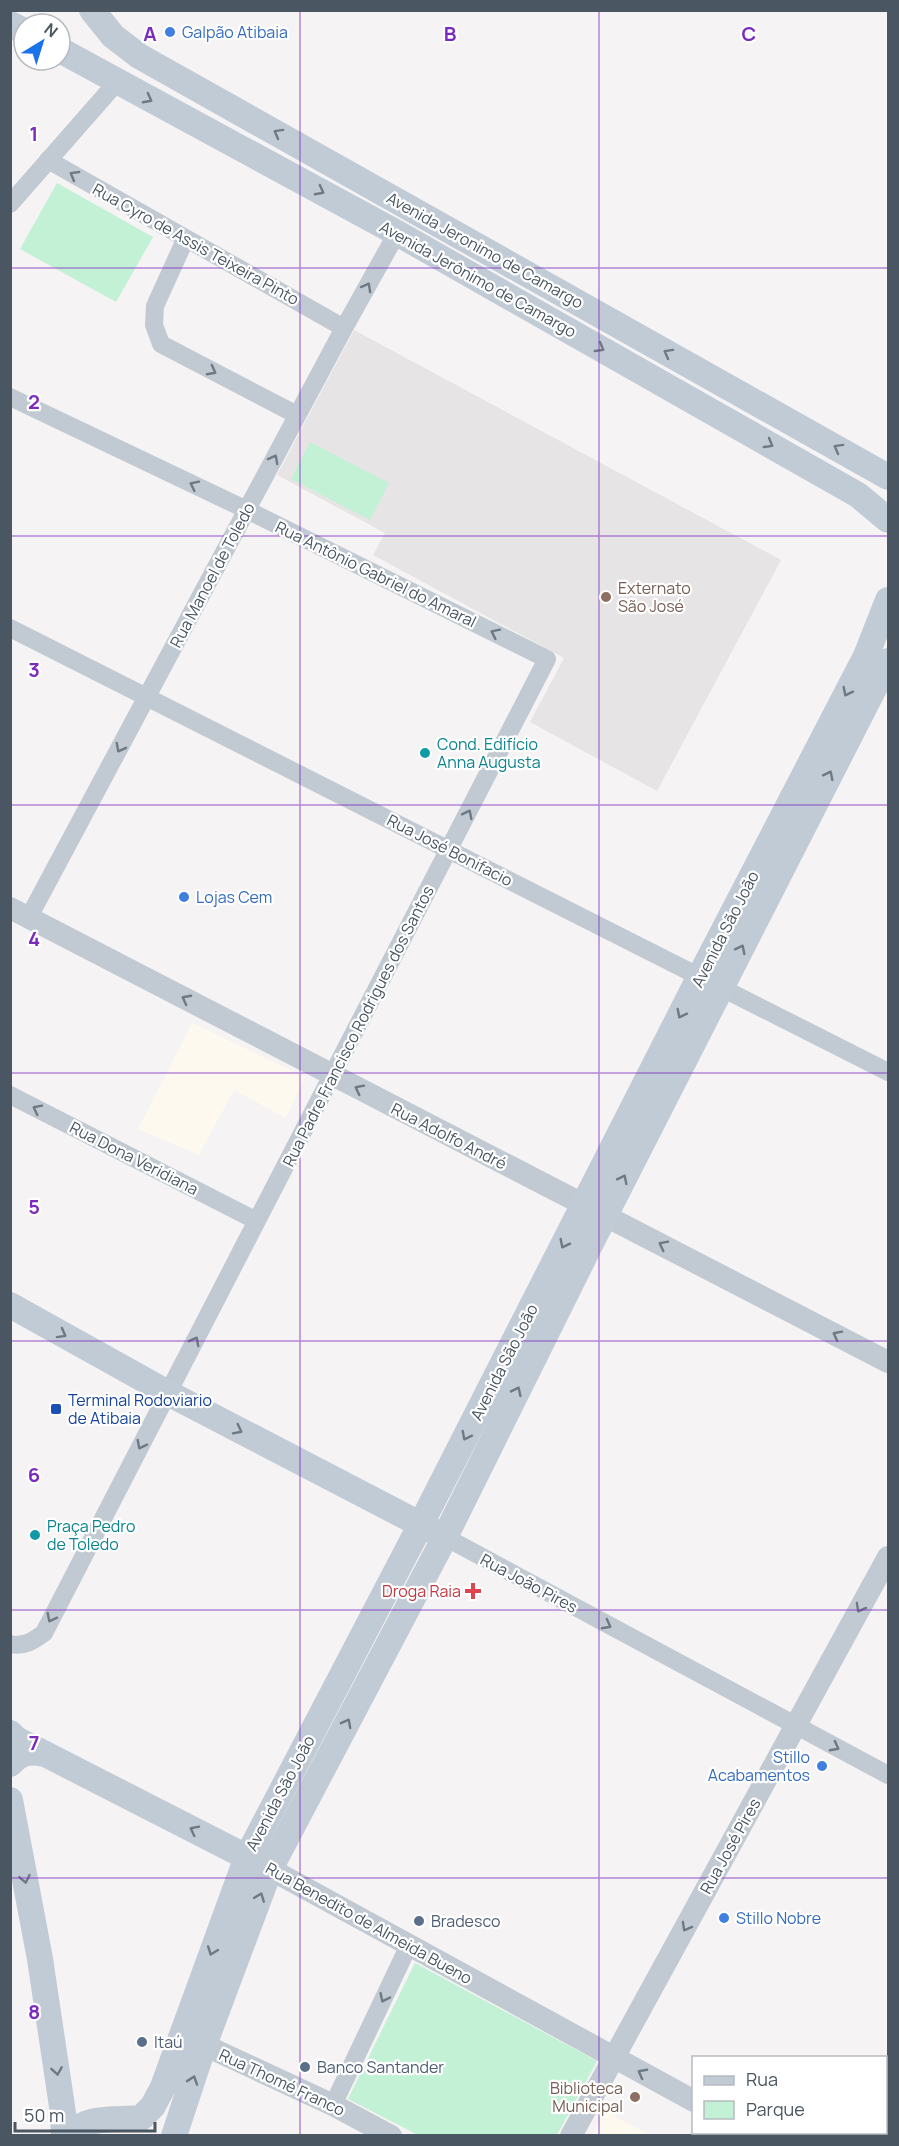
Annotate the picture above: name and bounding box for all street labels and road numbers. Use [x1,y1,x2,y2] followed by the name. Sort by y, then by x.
[89,178,303,310] street label: Rua Cyro de Assis Teixeira Pinto
[383,187,587,313] street label: Avenida Jeronimo de Camargo
[376,216,580,342] street label: Avenida Jerônimo de Camargo
[164,499,260,651] street label: Rua Manoel de Toledo
[272,516,480,632] street label: Rua Antônio Gabriel do Amaral
[383,809,517,891] street label: Rua José Bonifacio
[686,867,764,991] street label: Avenida São João
[277,882,439,1170] street label: Rua Padre Francisco Rodrigues dos Santos
[388,1097,510,1175] street label: Rua Adolfo André
[66,1116,202,1200] street label: Rua Dona Veridiana
[465,1300,543,1424] street label: Avenida São João
[477,1548,581,1618] street label: Rua João Pires
[240,1731,320,1855] street label: Avenida São João
[695,1794,765,1898] street label: Rua José Pires
[262,1857,476,1989] street label: Rua Benedito de Almeida Bueno
[216,2043,348,2121] street label: Rua Thomé Franco

